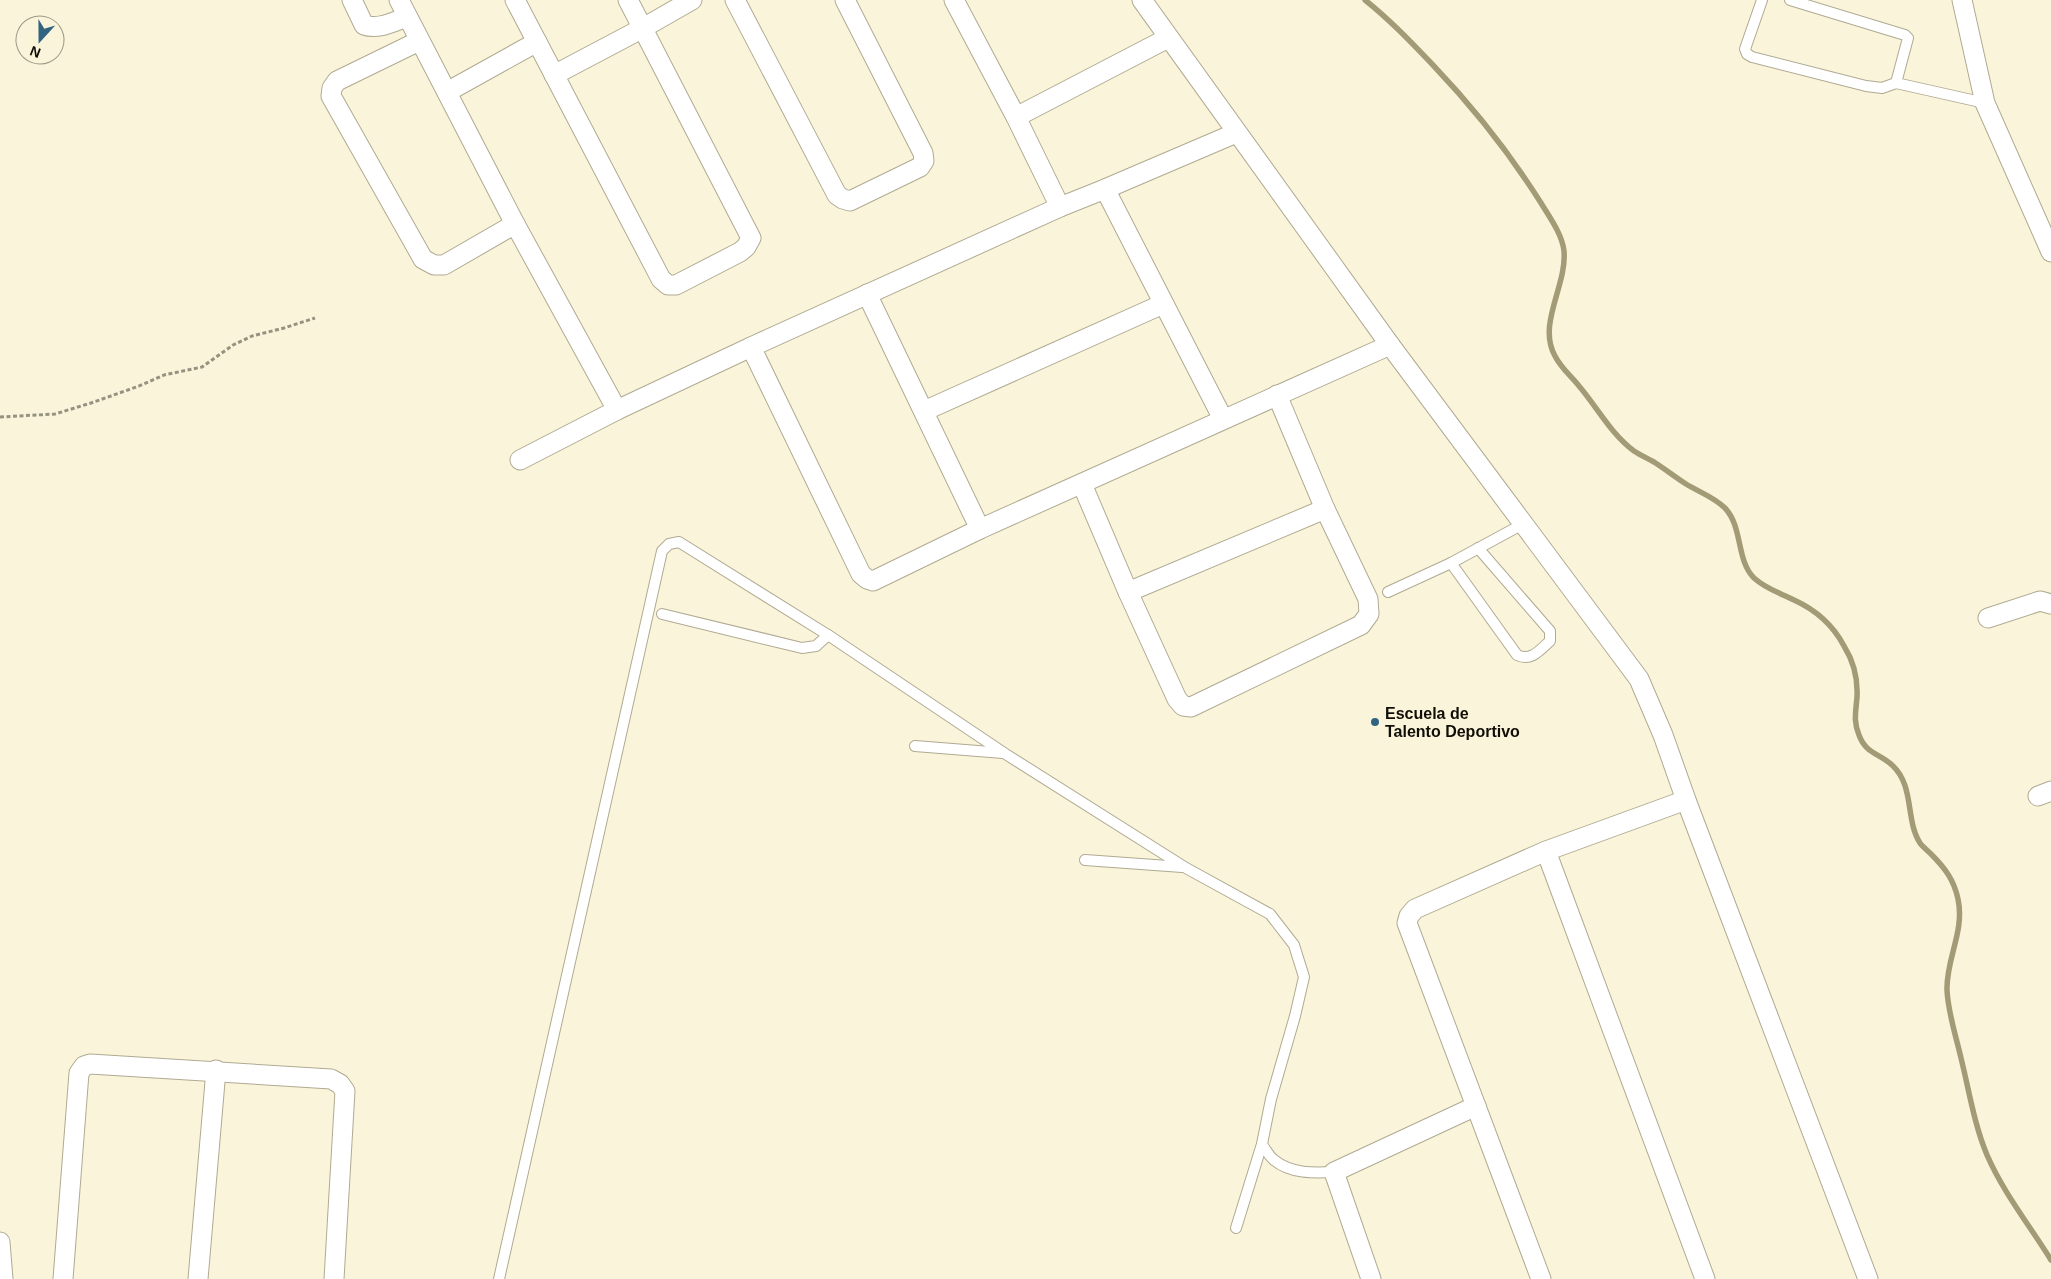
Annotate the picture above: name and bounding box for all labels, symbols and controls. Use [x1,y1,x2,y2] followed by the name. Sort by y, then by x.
[15,15,65,65] north arrow
[28,43,43,61] text: N
[1385,705,1520,740] place label: Escuela de Talento Deportivo
[1369,716,1381,728] marker: Escuela de Talento Deportivo

